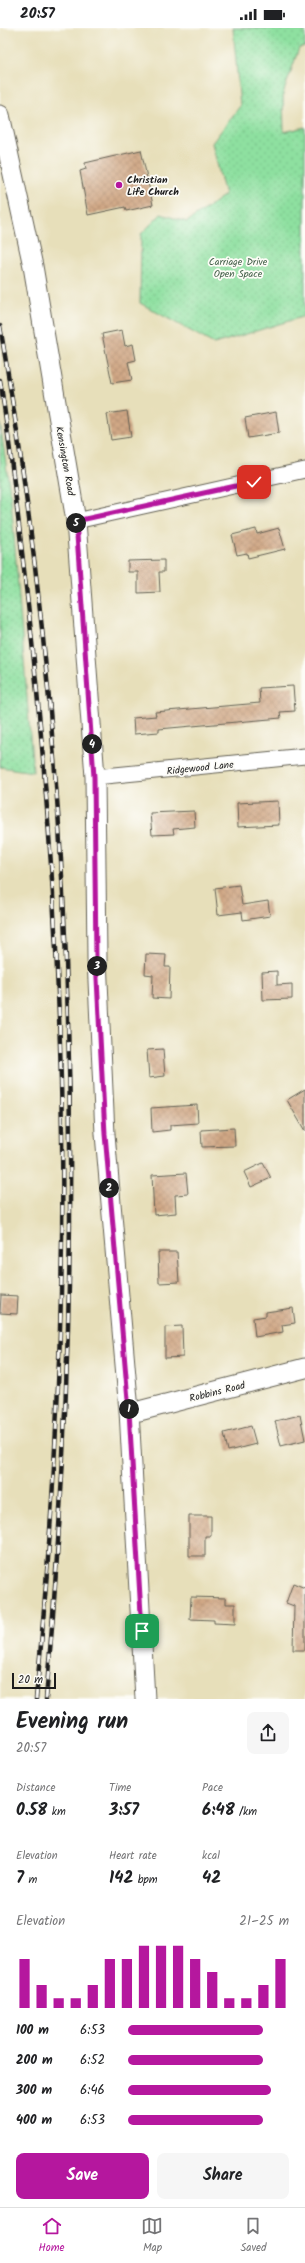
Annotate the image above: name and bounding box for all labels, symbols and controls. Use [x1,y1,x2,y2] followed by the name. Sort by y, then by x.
[20,2,55,26] text: 20:57
[127,172,179,200] place label: Christian Life Church
[114,180,124,190] marker: Christian Life Church
[209,254,268,282] park label: Carriage Drive Open Space
[51,425,79,498] street label: Kensington Road
[237,465,271,499] pin
[243,471,265,493] icon: check
[66,513,86,533] pin: 5
[73,514,79,532] text: 5
[82,734,102,754] pin: 4
[89,735,95,753] text: 4
[166,756,235,779] street label: Ridgewood Lane
[87,956,107,976] pin: 3
[94,957,100,975] text: 3
[99,1178,119,1198] pin: 2
[106,1179,112,1197] text: 2
[188,1377,248,1407] street label: Robbins Road
[119,1399,139,1419] pin: 1
[127,1400,131,1418] text: 1
[125,1614,159,1648] pin
[131,1620,153,1642] icon: arrive
[12,1671,56,1690] scale bar
[18,1671,43,1689] text: 20 m
[16,1705,128,1740] text: Evening run
[247,1712,289,1754] button: share
[16,1738,46,1759] text: 20:57
[16,1779,56,1797] text: Distance
[109,1779,131,1797] text: Time
[202,1779,223,1797] text: Pace
[16,1797,47,1824] text: 0.58
[109,1797,139,1824] text: 3:57
[202,1797,235,1824] text: 6:48
[47,1803,66,1821] text: km
[235,1803,257,1821] text: /km
[16,1847,58,1865] text: Elevation
[109,1847,157,1865] text: Heart rate
[202,1847,220,1865] text: kcal
[16,1865,24,1892] text: 7
[109,1865,133,1892] text: 142
[202,1865,221,1892] text: 42
[24,1871,37,1889] text: m
[133,1871,158,1889] text: bpm
[16,1911,65,1932] text: Elevation
[239,1911,289,1932] text: 21–25 m
[16,2020,49,2041] text: 100 m
[80,2020,105,2041] text: 6:53
[16,2050,53,2071] text: 200 m
[80,2050,105,2071] text: 6:52
[16,2080,52,2101] text: 300 m
[80,2080,105,2101] text: 6:46
[16,2110,52,2131] text: 400 m
[80,2110,105,2131] text: 6:53
[16,2153,149,2199] button: Save
[157,2153,289,2199] button: Share
[38,2215,65,2257] tab: Home
[141,2215,163,2257] tab: Map
[240,2215,267,2257] tab: Saved

